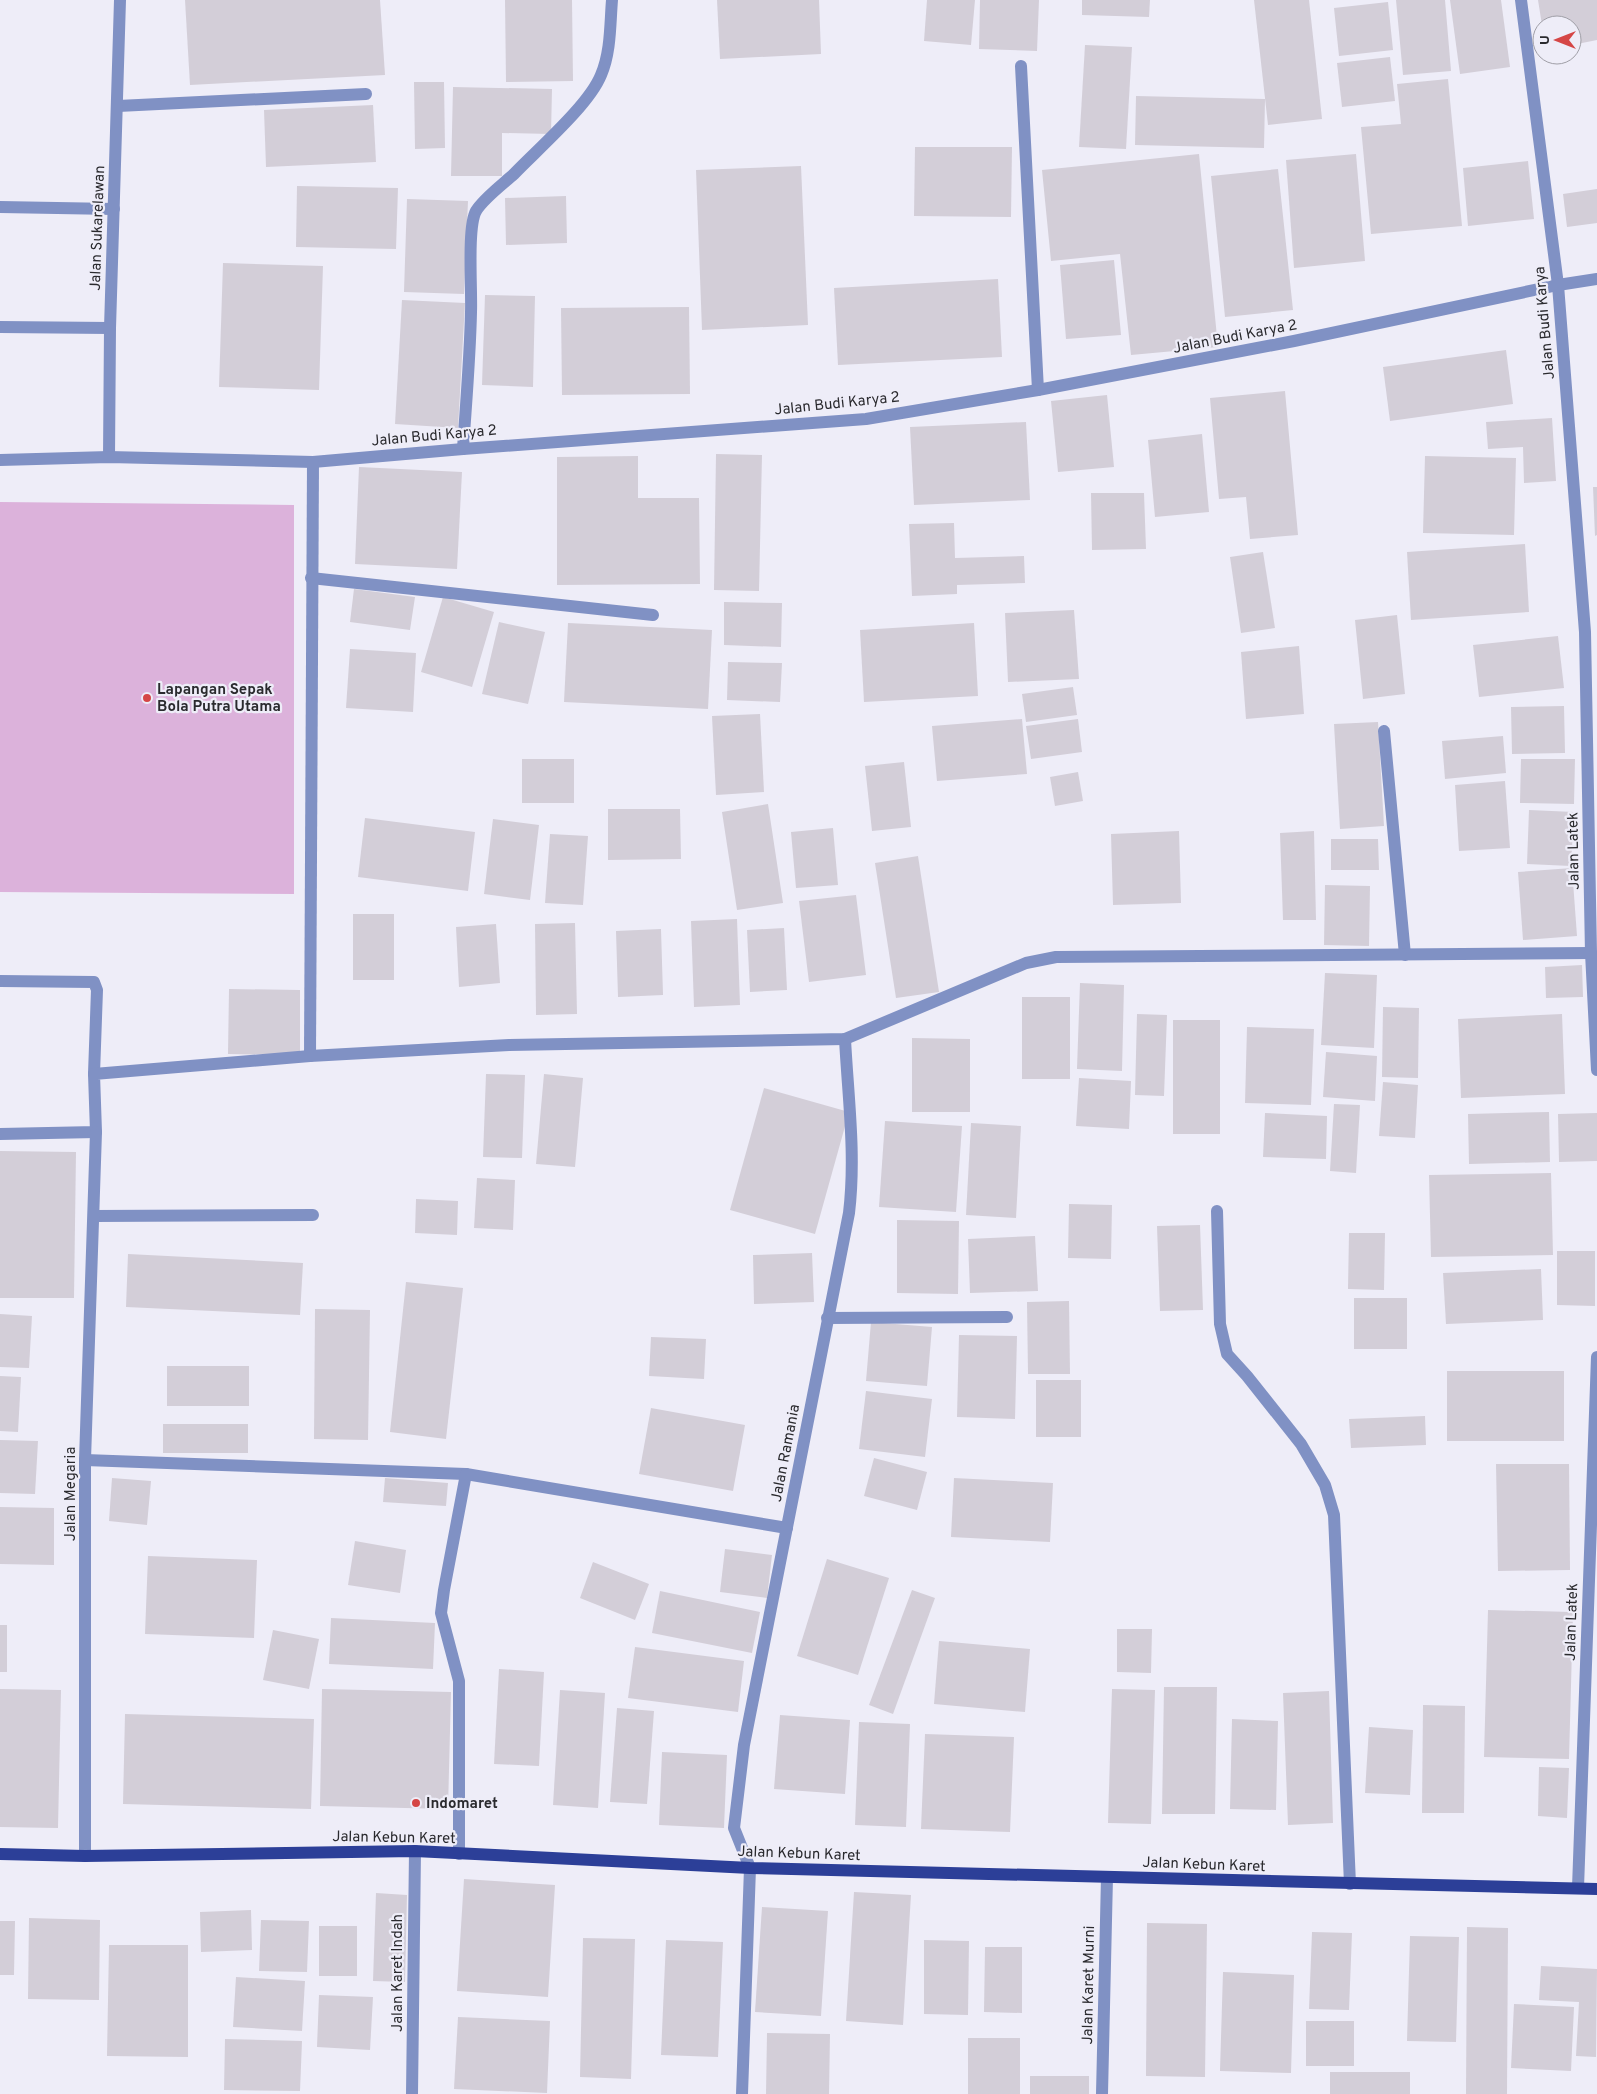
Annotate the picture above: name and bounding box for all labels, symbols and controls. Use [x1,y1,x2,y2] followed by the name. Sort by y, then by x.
[1532,15,1582,65] north arrow
[1537,35,1554,45] text: U
[87,165,110,291] street label: Jalan Sukarelawan
[1531,266,1560,380] street label: Jalan Budi Karya
[1172,316,1299,359] street label: Jalan Budi Karya 2
[774,388,901,421] street label: Jalan Budi Karya 2
[371,422,498,451] street label: Jalan Budi Karya 2
[157,681,281,717] place label: Lapangan Sepak Bola Putra Utama
[141,692,153,704] marker: Lapangan Sepak Bola Putra Utama
[1564,812,1585,890] street label: Jalan Latek
[768,1403,805,1504] street label: Jalan Ramania
[62,1447,81,1541] street label: Jalan Megaria
[1562,1583,1583,1661] street label: Jalan Latek
[426,1795,498,1814] place label: Indomaret
[410,1797,422,1809] marker: Indomaret
[332,1828,456,1849] street label: Jalan Kebun Karet
[737,1843,861,1866] street label: Jalan Kebun Karet
[1142,1854,1266,1877] street label: Jalan Kebun Karet
[389,1914,408,2032] street label: Jalan Karet Indah
[1079,1925,1100,2045] street label: Jalan Karet Murni

